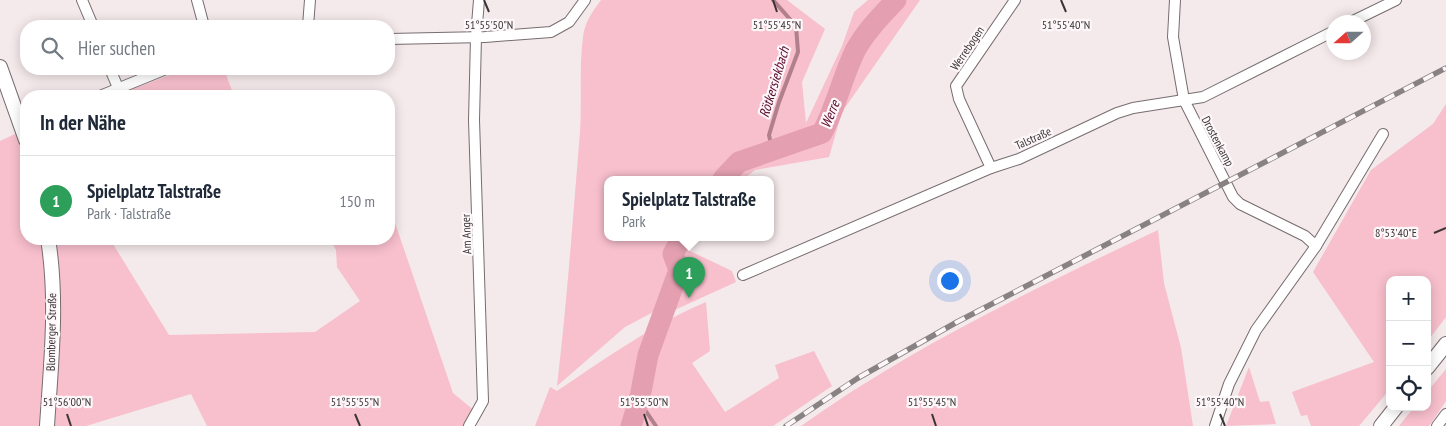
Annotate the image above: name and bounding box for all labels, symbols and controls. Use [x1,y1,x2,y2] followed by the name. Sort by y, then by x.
[1326,15,1371,60] north arrow
[465,17,513,32] text: 51°55'50"N
[753,17,801,32] text: 51°55'45"N
[1042,17,1090,32] text: 51°55'40"N
[20,20,395,75] search box
[947,23,987,73] street label: Werrebogen
[38,34,66,62] icon: search
[78,36,155,60] text: Hier suchen
[755,44,793,119] water label: Rötkersiekbach
[816,96,844,130] water label: Werre
[40,109,126,136] text: In der Nähe
[1199,113,1237,169] street label: Drostenkamp
[1012,123,1054,153] street label: Talstraße
[604,176,774,241] popup
[87,179,221,203] text: Spielplatz Talstraße
[622,187,756,211] text: Spielplatz Talstraße
[52,191,60,211] text: 1
[340,191,375,211] text: 150 m
[87,203,171,223] text: Park · Talstraße
[622,211,646,231] text: Park
[458,213,474,254] street label: Am Anger
[1375,225,1417,240] text: 8°53'40"E
[673,257,705,298] pin: 1
[937,268,963,294] your location
[1386,276,1431,411] map controls
[1386,276,1431,321] button: +
[43,293,59,371] street label: Blomberger Straße
[1386,321,1431,366] button: −
[1386,366,1431,411] button: locate
[43,394,91,409] text: 51°56'00"N
[331,394,379,409] text: 51°55'55"N
[620,394,668,409] text: 51°55'50"N
[908,394,956,409] text: 51°55'45"N
[1196,394,1244,409] text: 51°55'40"N

